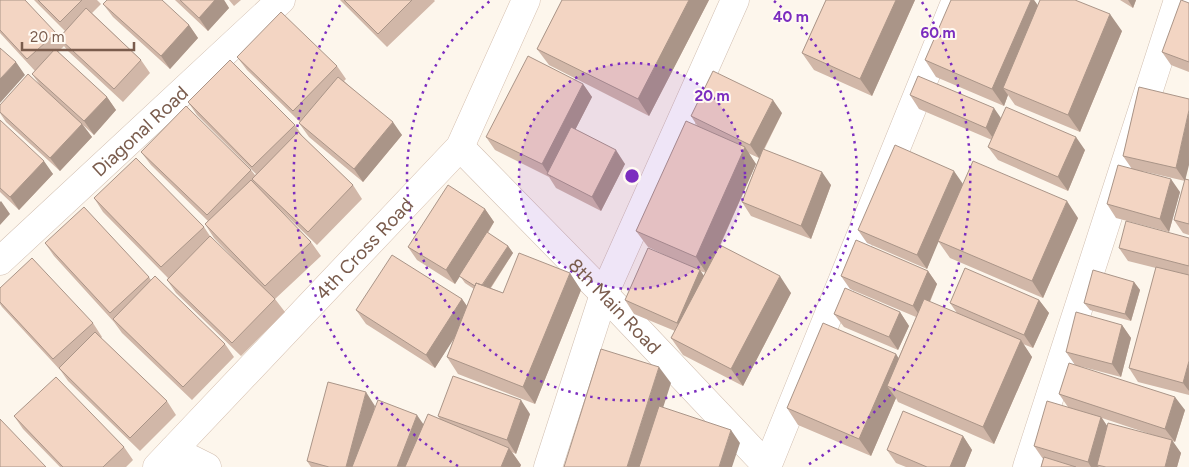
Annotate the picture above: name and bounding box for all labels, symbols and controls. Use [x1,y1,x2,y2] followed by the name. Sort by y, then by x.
[773,8,809,26] text: 40 m
[22,20,135,52] scale bar
[920,24,956,42] text: 60 m
[30,28,64,46] text: 20 m
[88,81,193,181] street label: Diagonal Road
[694,87,730,105] text: 20 m
[623,167,641,185] centre of rings
[311,193,418,304] street label: 4th Cross Road
[564,254,666,359] street label: 8th Main Road

